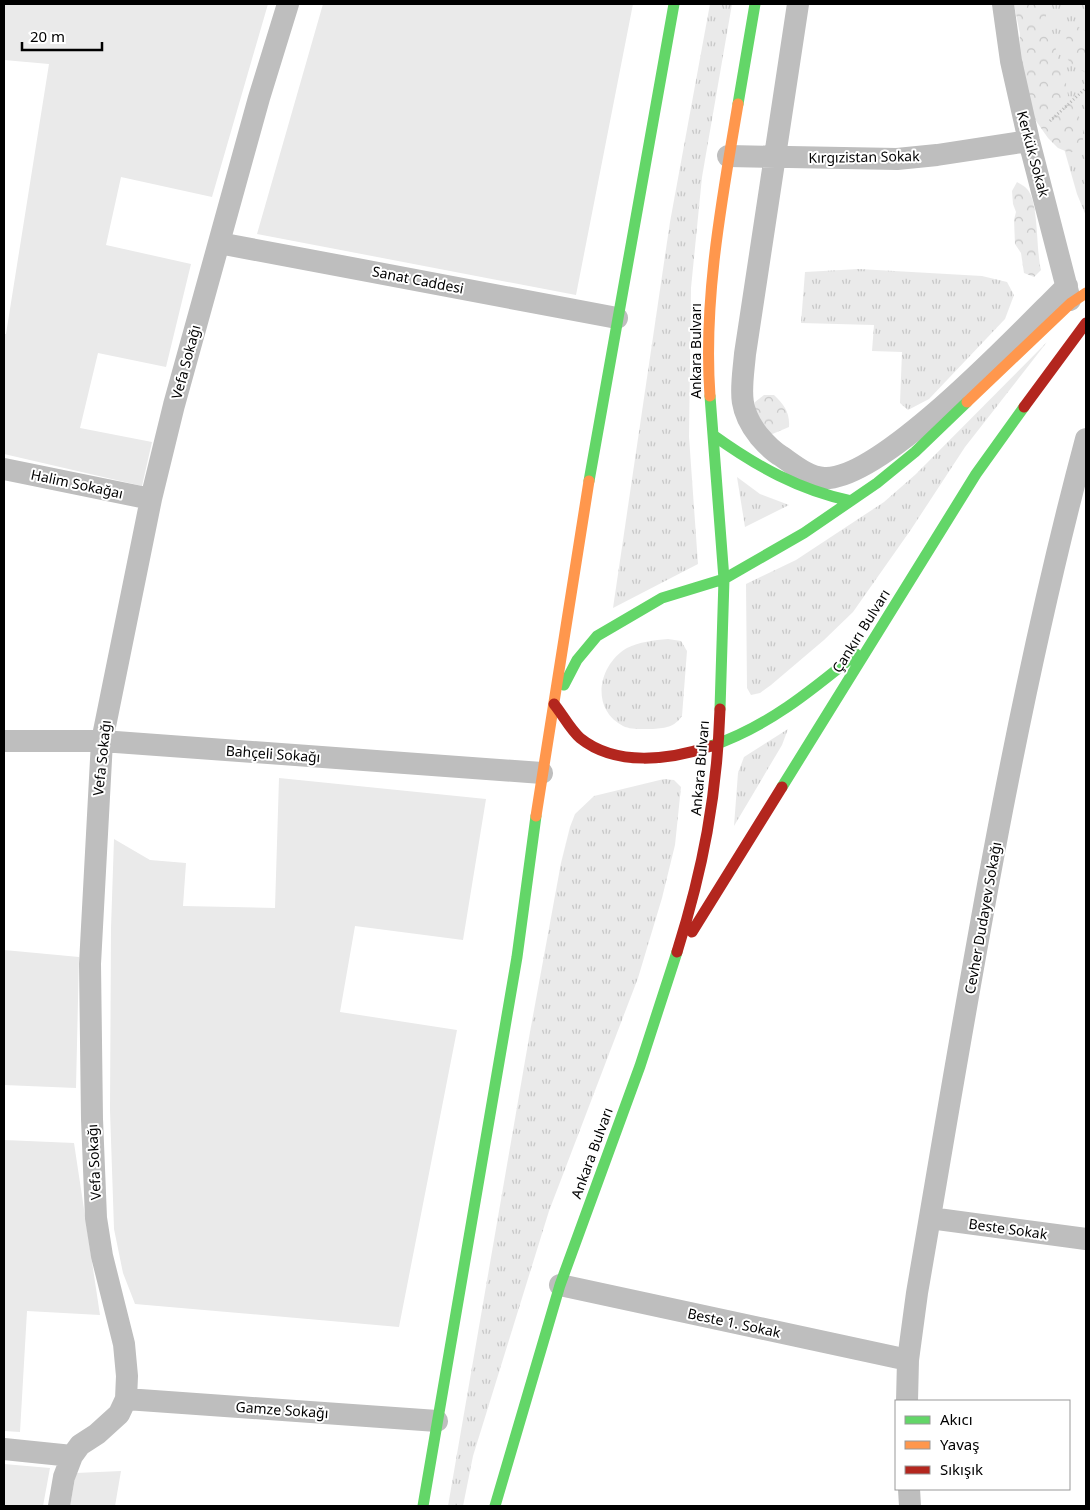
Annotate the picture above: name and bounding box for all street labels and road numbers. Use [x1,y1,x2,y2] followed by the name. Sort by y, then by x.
[1013,109,1054,200] street label: Kerkük Sokak
[808,146,920,167] street label: Kırgızistan Sokak
[371,261,466,298] street label: Sanat Caddesi
[686,303,705,399] street label: Ankara Bulvarı
[166,323,205,401] street label: Vefa Sokağı
[29,464,125,503] street label: Halim Sokağaı
[827,585,894,676] street label: Çankırı Bulvarı
[88,719,115,797] street label: Vefa Sokağı
[686,719,713,816] street label: Ankara Bulvarı
[225,741,321,766] street label: Bahçeli Sokağı
[960,840,1005,995] street label: Cevher Dudayev Sokağı
[566,1105,617,1201] street label: Ankara Bulvarı
[82,1124,105,1200] street label: Vefa Sokağı
[968,1214,1049,1243] street label: Beste Sokak
[686,1303,783,1342] street label: Beste 1. Sokak
[235,1397,329,1422] street label: Gamze Sokağı

